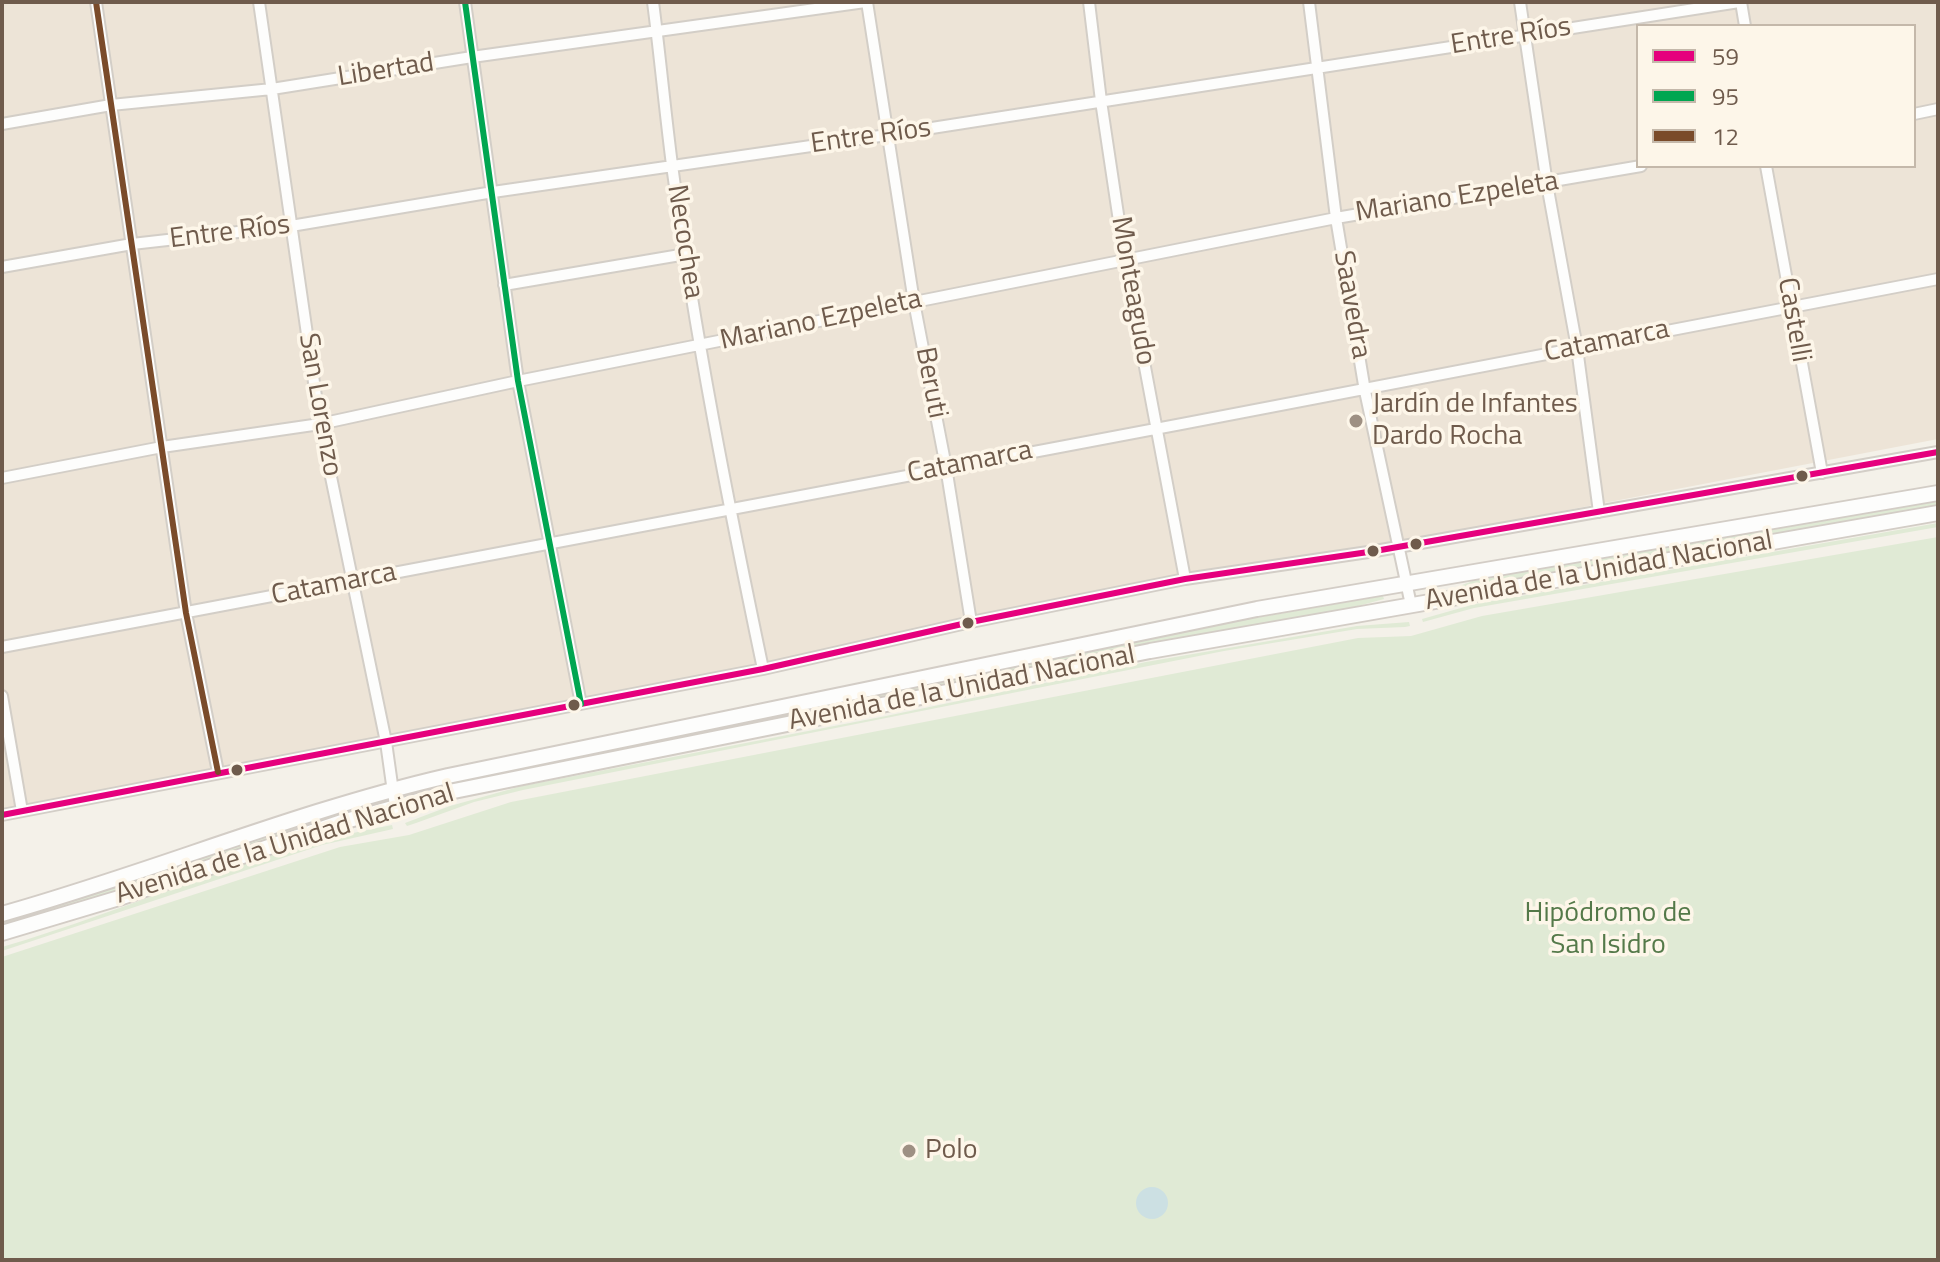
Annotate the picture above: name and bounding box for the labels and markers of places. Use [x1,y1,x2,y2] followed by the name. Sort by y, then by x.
[1372,388,1578,454] place label: Jardín de Infantes Dardo Rocha
[1347,412,1365,430] marker: Jardín de Infantes Dardo Rocha
[1794,468,1810,484] unlabelled marker
[1408,536,1424,552] unlabelled marker
[1365,543,1381,559] unlabelled marker
[960,615,976,631] unlabelled marker
[566,697,582,713] unlabelled marker
[229,762,245,778] unlabelled marker
[925,1134,978,1168] place label: Polo
[900,1142,918,1160] marker: Polo

